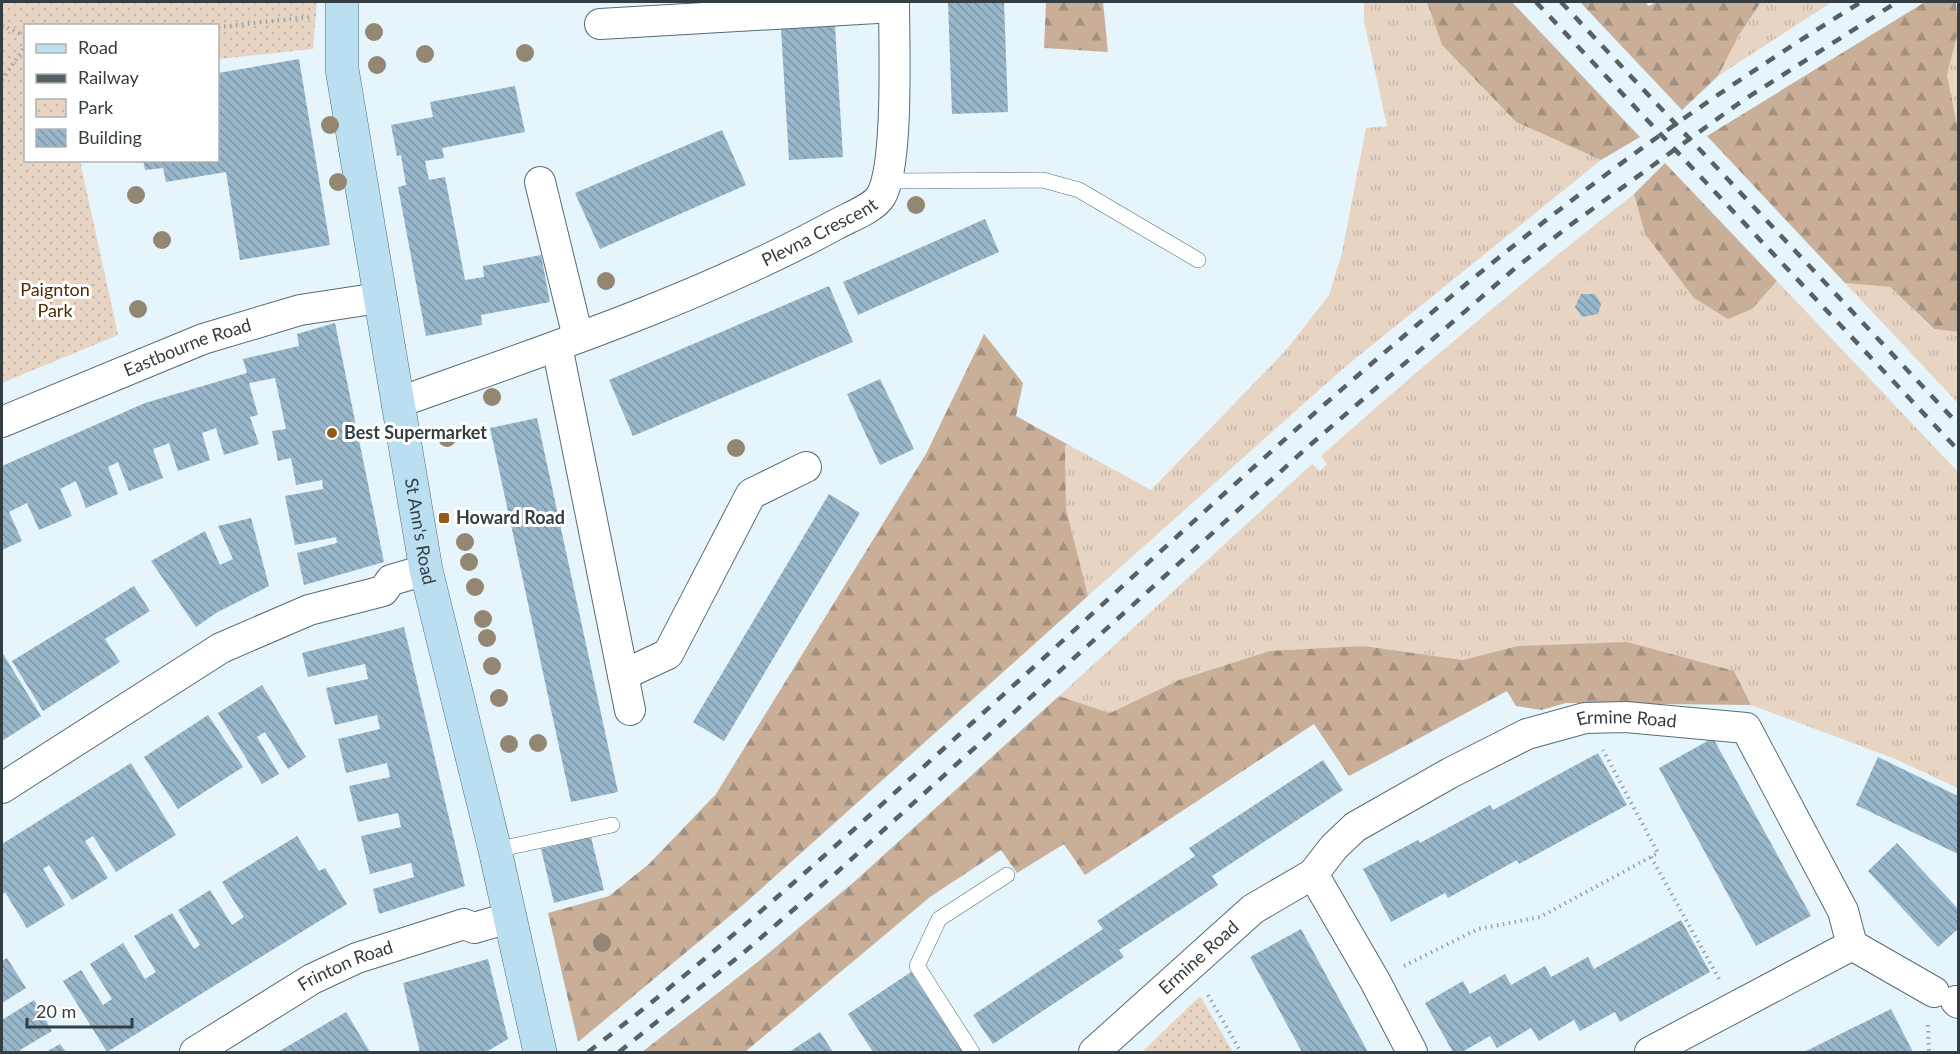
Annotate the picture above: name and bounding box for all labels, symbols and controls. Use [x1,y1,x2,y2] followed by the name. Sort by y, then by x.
[24,24,219,162] legend
[78,36,118,58] text: Road
[78,66,139,88] text: Railway
[78,96,114,118] text: Park
[78,126,142,148] text: Building
[758,193,882,271] street label: Plevna Crescent
[20,278,90,321] park label: Paignton Park
[120,313,254,381] street label: Eastbourne Road
[344,421,487,443] place label: Best Supermarket
[325,426,339,440] marker: Best Supermarket
[401,476,441,587] street label: St Ann's Road
[456,506,565,528] place label: Howard Road
[437,511,451,525] marker: Howard Road
[1574,705,1678,732] street label: Ermine Road
[1154,915,1243,999] street label: Ermine Road
[293,935,395,995] street label: Frinton Road
[27,991,132,1029] scale bar
[36,1000,76,1022] text: 20 m

